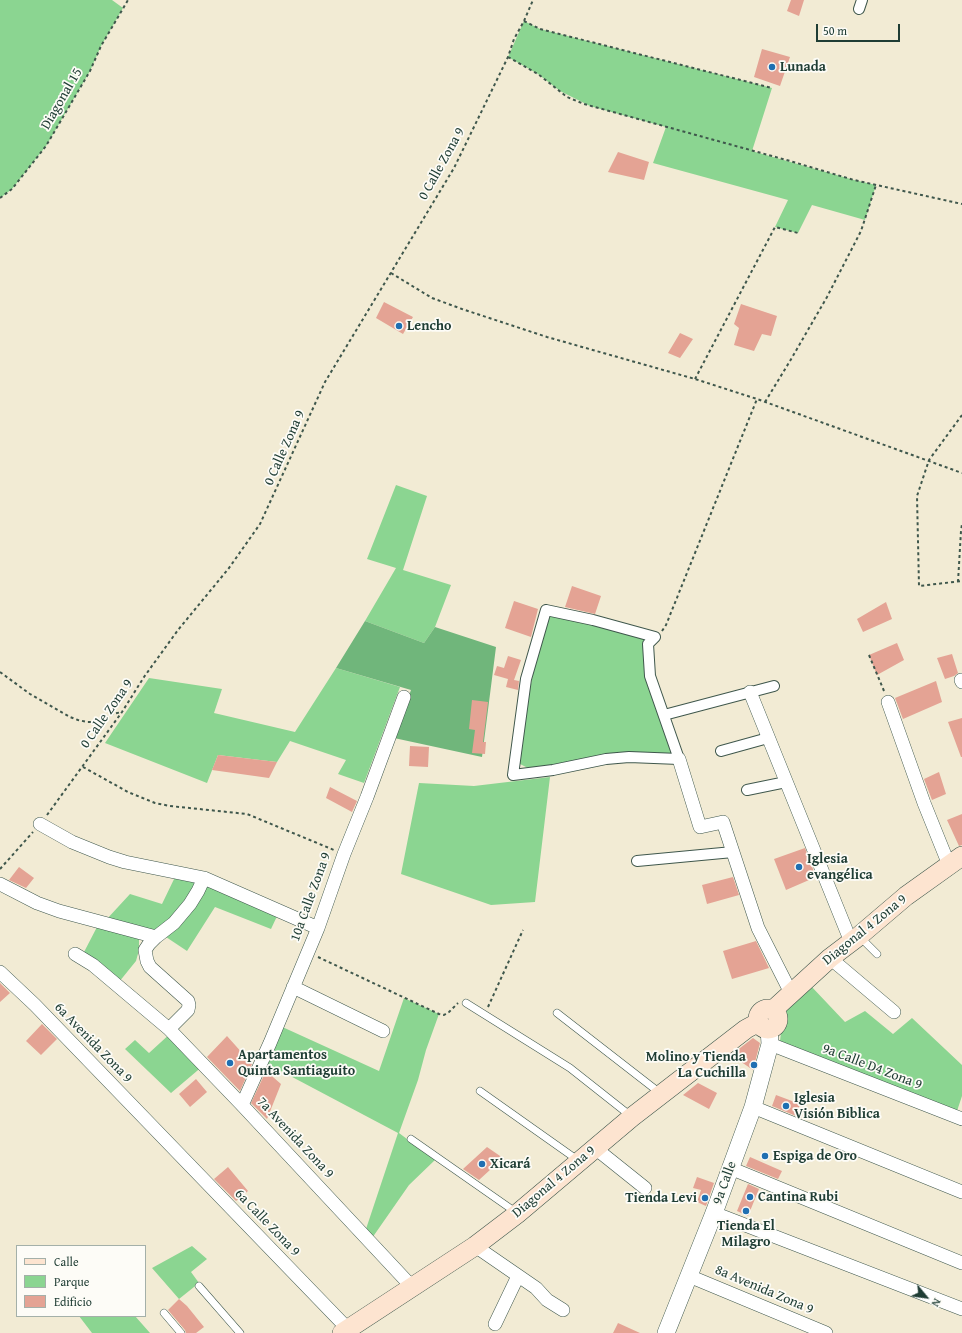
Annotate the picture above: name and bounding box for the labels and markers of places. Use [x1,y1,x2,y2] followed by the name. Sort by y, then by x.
[780,59,826,75] place label: Lunada
[767,62,777,72] marker: Lunada
[407,318,451,334] place label: Lencho
[394,321,404,331] marker: Lencho
[807,851,873,884] place label: Iglesia evangélica
[794,862,804,872] marker: Iglesia evangélica
[238,1047,355,1080] place label: Apartamentos Quinta Santiaguito
[646,1049,746,1082] place label: Molino y Tienda La Cuchilla
[225,1058,235,1068] marker: Apartamentos Quinta Santiaguito
[749,1060,759,1070] marker: Molino y Tienda La Cuchilla
[794,1090,880,1122] place label: Iglesia Visión Biblica
[781,1101,791,1111] marker: Iglesia Visión Biblica
[773,1148,857,1164] place label: Espiga de Oro
[760,1151,770,1161] marker: Espiga de Oro
[490,1156,530,1172] place label: Xicará
[477,1159,487,1169] marker: Xicará
[758,1189,838,1205] place label: Cantina Rubi
[625,1190,697,1206] place label: Tienda Levi
[745,1192,755,1202] marker: Cantina Rubi
[700,1193,710,1203] marker: Tienda Levi
[741,1206,751,1216] marker: Tienda El Milagro
[717,1218,775,1250] place label: Tienda El Milagro

